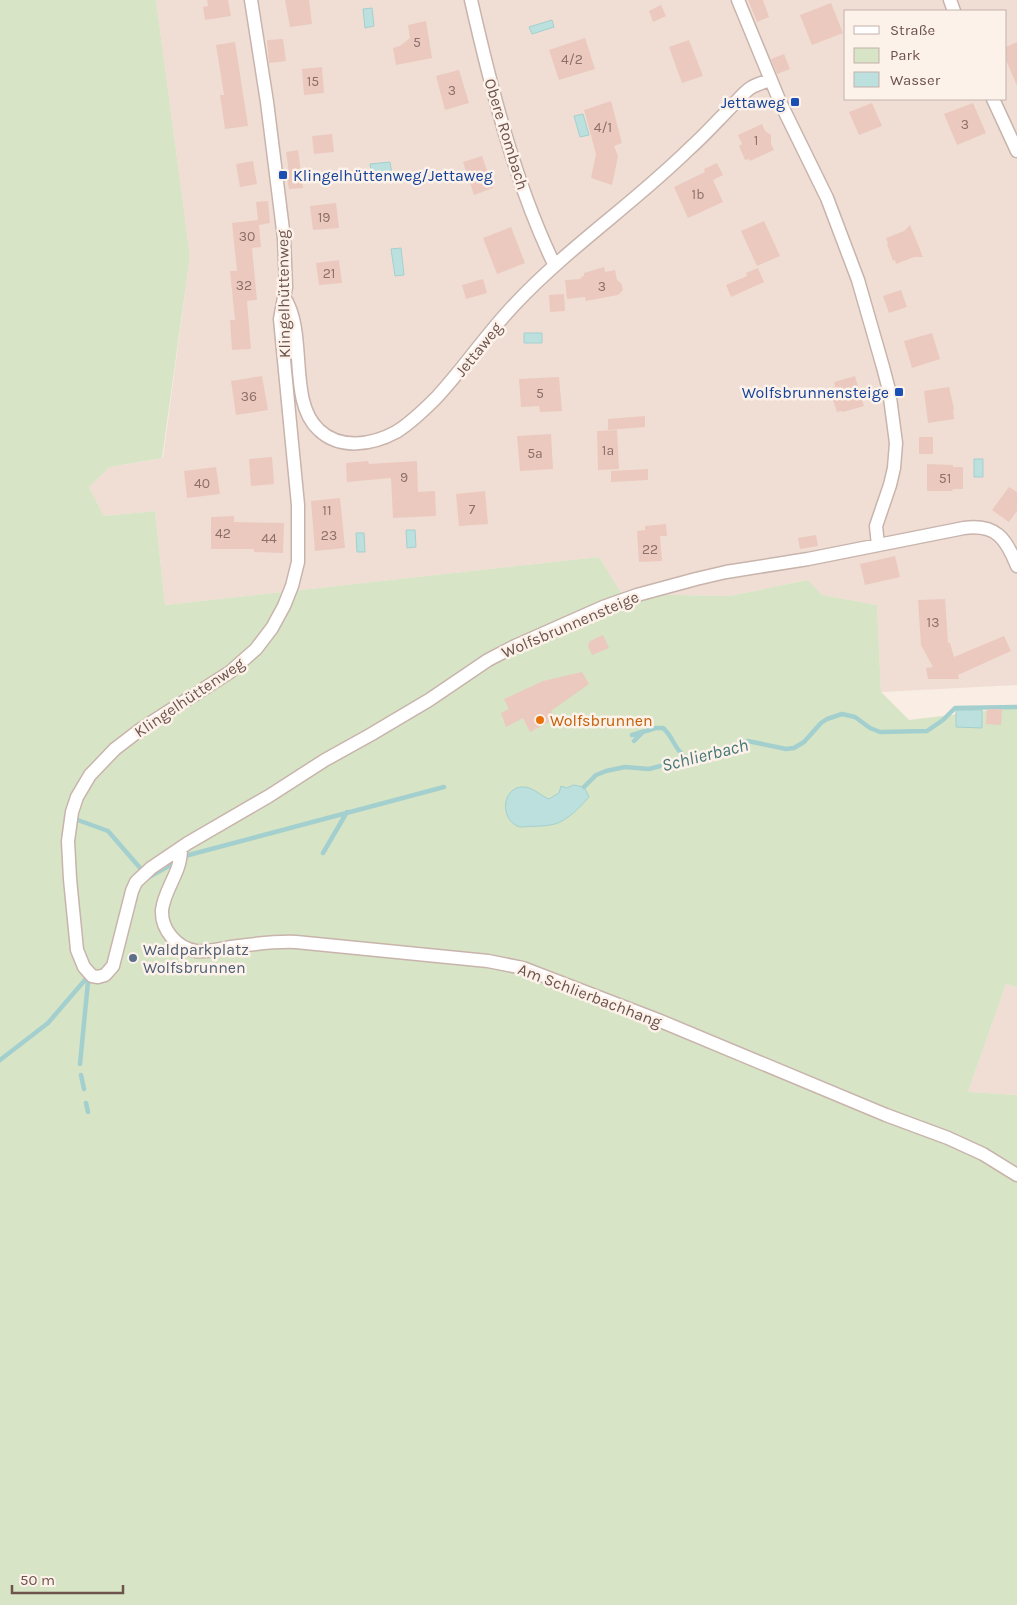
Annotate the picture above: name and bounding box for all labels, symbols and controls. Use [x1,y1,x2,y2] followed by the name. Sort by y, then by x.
[844,10,1007,100] legend
[890,21,935,39] text: Straße
[413,34,421,51] house number: 5
[890,46,920,64] text: Park
[561,51,583,68] house number: 4/2
[890,71,941,89] text: Wasser
[307,73,319,90] house number: 15
[481,76,532,192] street label: Obere Rombach
[448,82,456,99] house number: 3
[721,93,785,112] place label: Jettaweg
[789,96,801,108] marker: Jettaweg
[961,116,969,133] house number: 3
[594,119,612,136] house number: 4/1
[754,132,758,149] house number: 1
[293,166,493,185] place label: Klingelhüttenweg/Jettaweg
[277,169,289,181] marker: Klingelhüttenweg/Jettaweg
[692,186,704,203] house number: 1b
[318,209,330,226] house number: 19
[239,228,255,245] house number: 30
[273,230,294,358] street label: Klingelhüttenweg
[323,265,335,282] house number: 21
[236,277,252,294] house number: 32
[598,278,606,295] house number: 3
[451,318,506,380] street label: Jettaweg
[742,383,889,402] place label: Wolfsbrunnensteige
[536,385,544,402] house number: 5
[893,386,905,398] marker: Wolfsbrunnensteige
[241,388,257,405] house number: 36
[602,442,614,459] house number: 1a
[527,445,543,462] house number: 5a
[400,469,408,486] house number: 9
[939,470,951,487] house number: 51
[194,475,210,492] house number: 40
[469,501,476,518] house number: 7
[322,502,332,519] house number: 11
[215,525,231,542] house number: 42
[321,527,337,544] house number: 23
[261,530,277,547] house number: 44
[642,541,658,558] house number: 22
[499,587,642,662] street label: Wolfsbrunnensteige
[927,614,939,631] house number: 13
[131,654,248,741] street label: Klingelhüttenweg
[550,711,653,730] place label: Wolfsbrunnen
[534,714,546,726] marker: Wolfsbrunnen
[659,734,751,776] water label: Schlierbach
[143,940,249,977] place label: Waldparkplatz Wolfsbrunnen
[127,952,139,964] marker: Waldparkplatz Wolfsbrunnen
[515,959,664,1032] street label: Am Schlierbachhang
[12,1562,124,1594] scale bar
[20,1571,55,1589] text: 50 m

